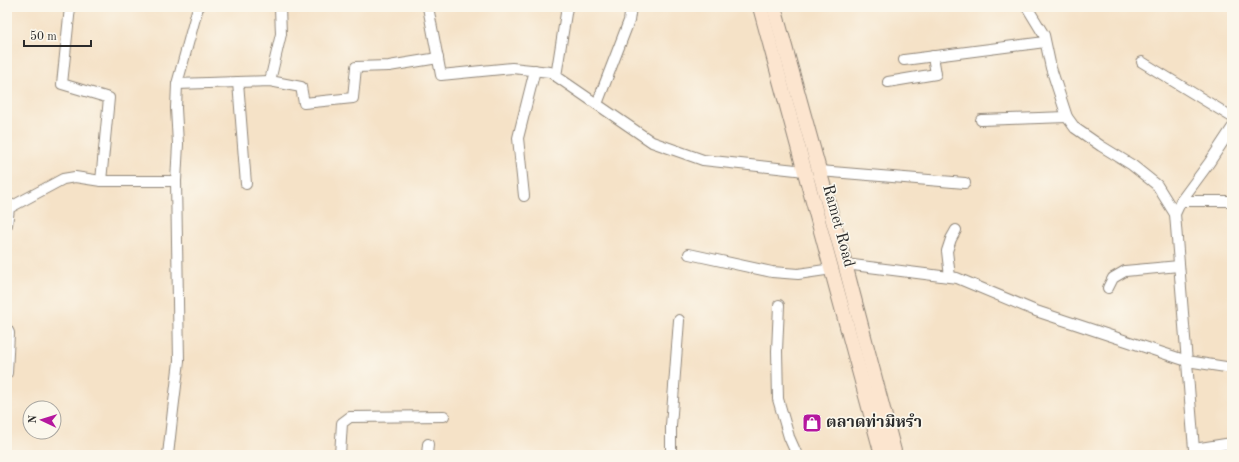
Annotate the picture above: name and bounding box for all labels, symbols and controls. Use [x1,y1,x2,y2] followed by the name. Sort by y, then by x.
[24,22,91,48] scale bar
[30,30,57,43] text: 50 m
[819,183,857,269] street label: Ramet Road
[22,400,62,440] north arrow
[801,412,823,434] shop icon: ตลาดท่ามิหรำ
[826,413,922,431] place label: ตลาดท่ามิหรำ
[28,414,39,424] text: N

